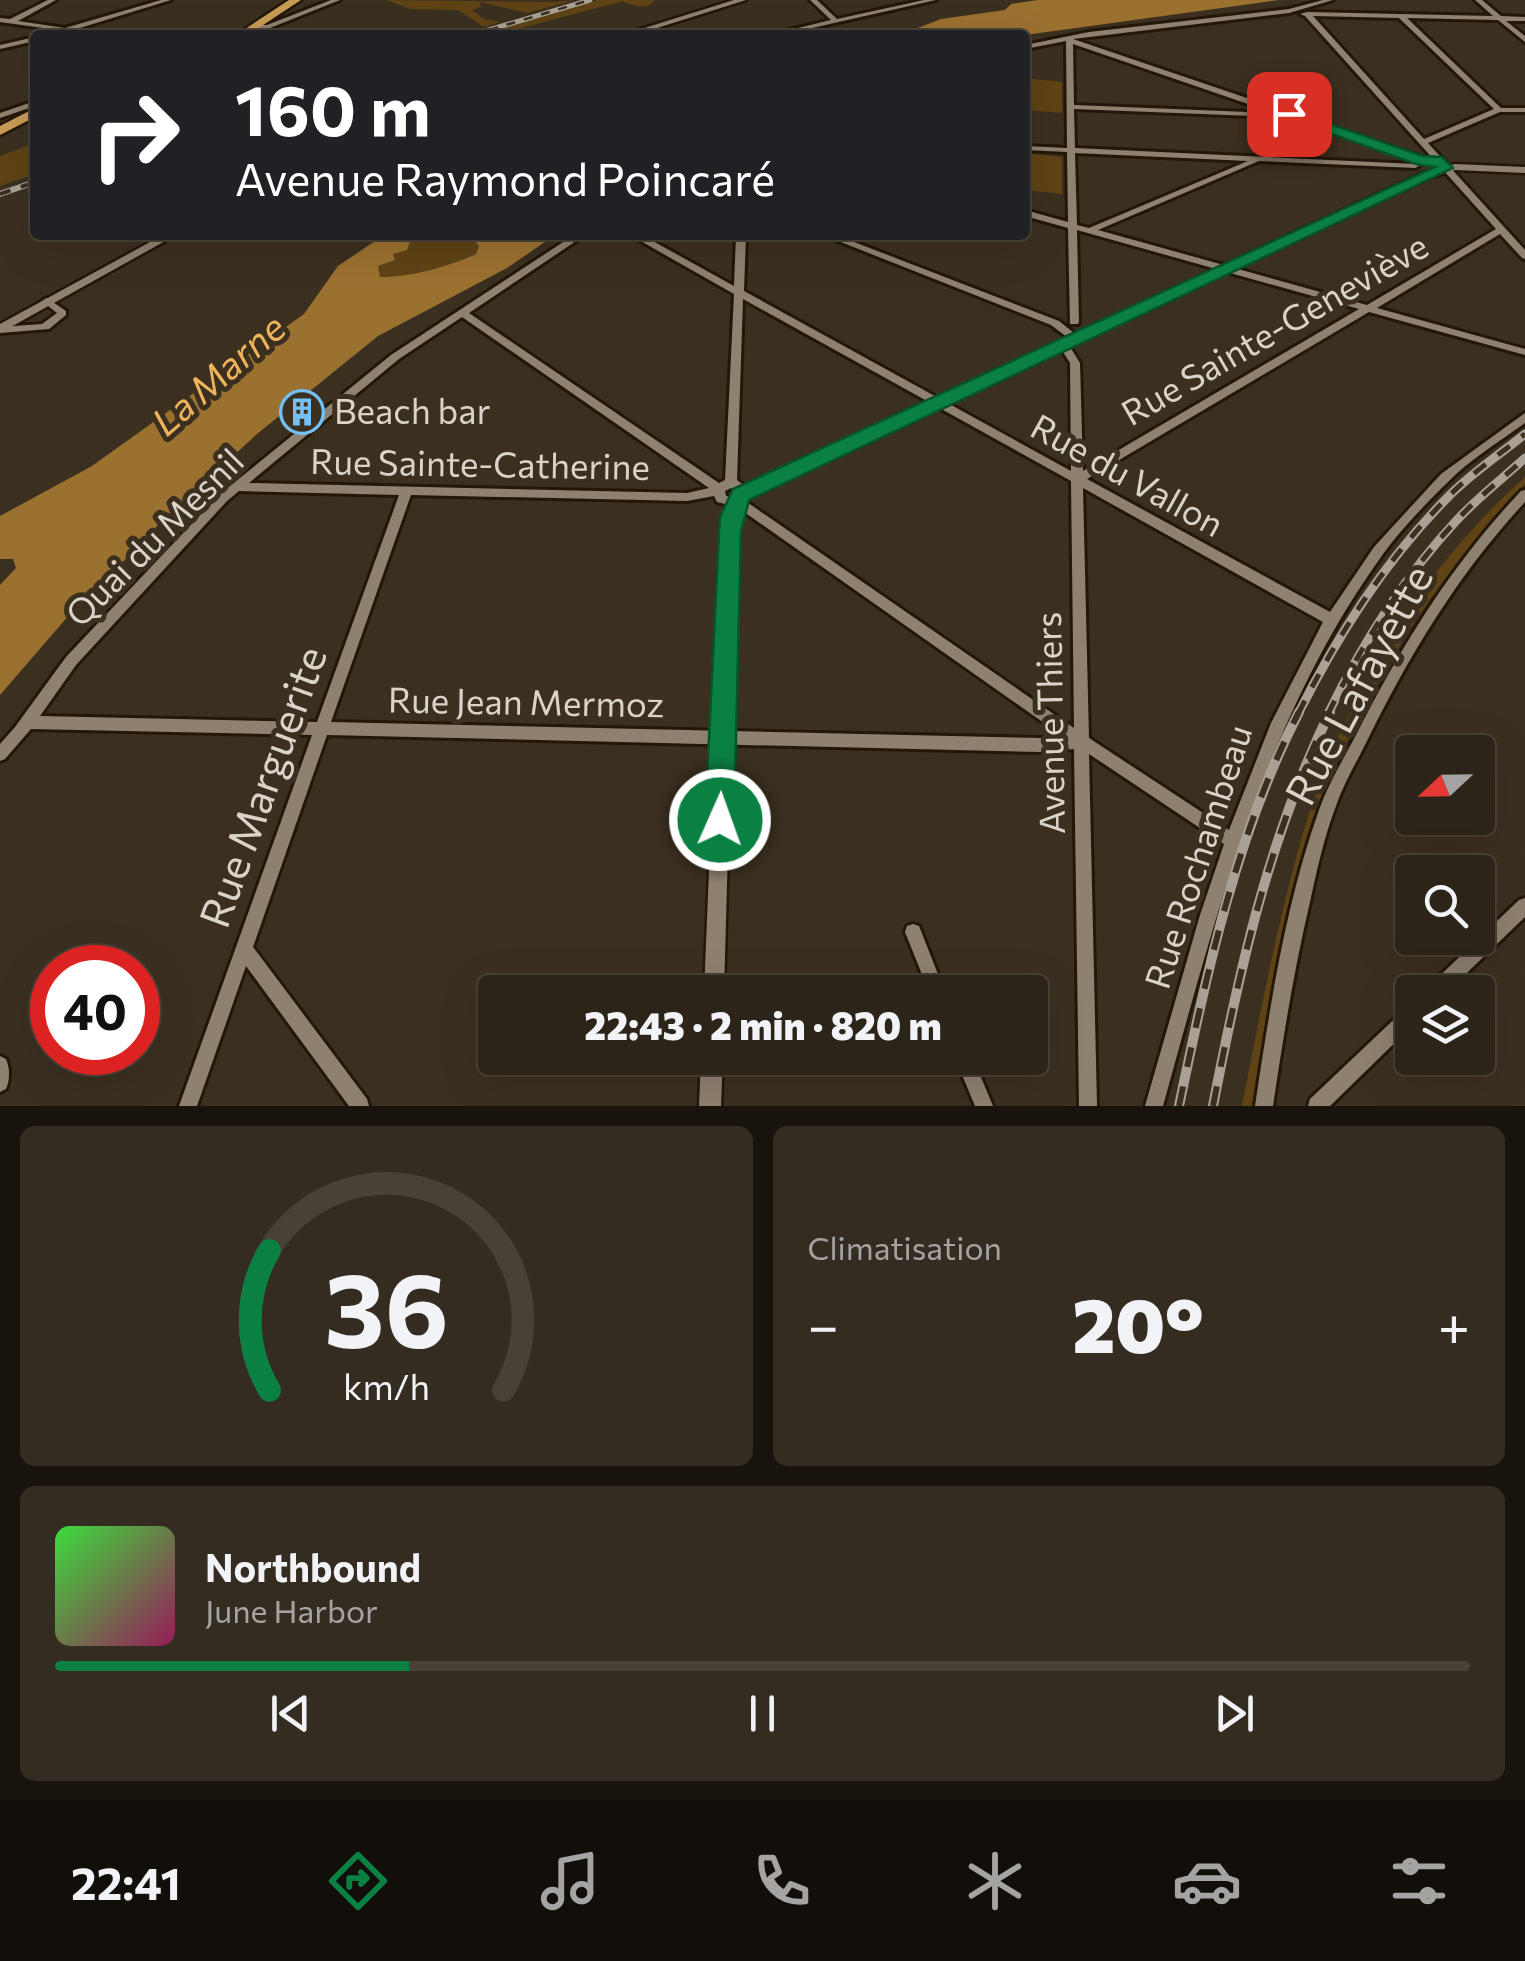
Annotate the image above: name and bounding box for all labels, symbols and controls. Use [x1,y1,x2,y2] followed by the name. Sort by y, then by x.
[235,65,431,150] text: 160 m
[70,70,200,200] icon: right
[1247,72,1332,157] pin
[1262,87,1317,142] icon: arrive
[235,150,775,205] text: Avenue Raymond Poincaré
[1113,223,1434,433] street label: Rue Sainte-Geneviève
[141,302,294,444] water label: La Marne
[334,388,490,431] place label: Beach bar
[279,389,325,435] building icon: Beach bar
[1024,403,1232,544] street label: Rue du Vallon
[55,438,251,634] street label: Quai du Mesnil
[310,438,650,487] street label: Rue Sainte-Catherine
[1272,555,1442,813] street label: Rue Lafayette
[1025,611,1072,835] street label: Avenue Thiers
[186,639,336,934] street label: Rue Marguerite
[388,677,665,724] street label: Rue Jean Mermoz
[1134,719,1259,993] street label: Rue Rochambeau
[1395,735,1495,835] north arrow
[1395,735,1495,1075] map controls
[668,768,772,872] position arrow
[1395,855,1495,955] button: search
[30,945,160,1075] speed limit sign: 40
[1395,975,1495,1075] button: layers
[584,1001,942,1048] text: 22:43 · 2 min · 820 m
[808,1227,1002,1267] text: Climatisation
[324,1242,449,1369] text: 36
[1072,1277,1204,1368] text: 20°
[808,1290,839,1357] text: −
[1438,1290,1470,1357] text: +
[343,1364,430,1407] text: km/h
[205,1543,421,1590] text: Northbound
[205,1590,378,1630] text: June Harbor
[263,1686,318,1741] icon: previous
[735,1686,790,1741] icon: pause
[1207,1686,1262,1741] icon: next
[323,1846,393,1916] icon: directions
[535,1846,605,1916] icon: music
[747,1846,817,1916] icon: phone
[960,1846,1030,1916] icon: climate
[1172,1846,1242,1916] icon: car
[1384,1846,1454,1916] icon: filters
[71,1854,181,1909] text: 22:41

